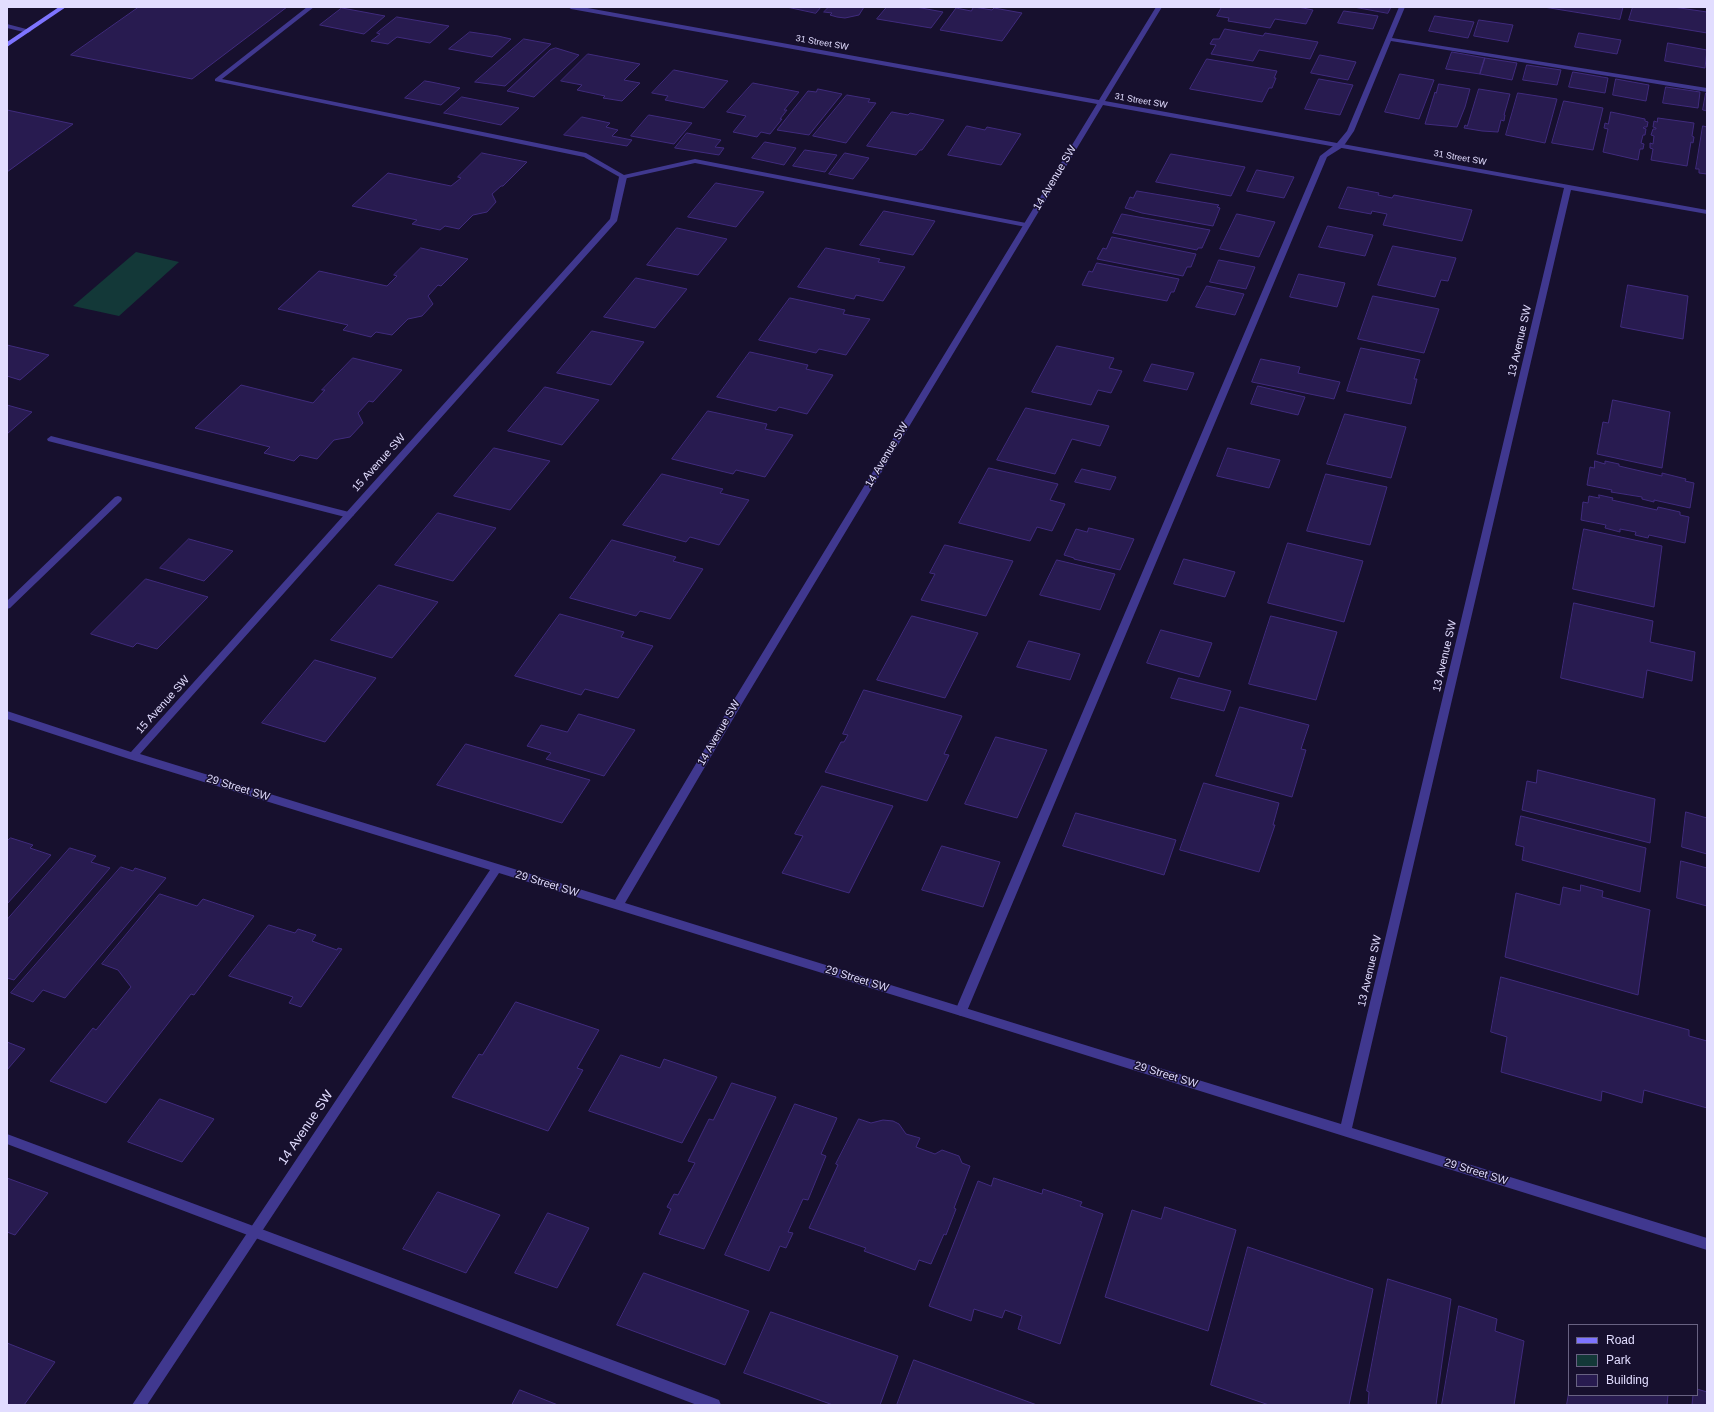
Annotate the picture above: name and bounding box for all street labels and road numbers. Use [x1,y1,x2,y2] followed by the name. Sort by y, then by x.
[795,33,849,53] street label: 31 Street SW
[1114,91,1168,111] street label: 31 Street SW
[1030,143,1080,213] street label: 14 Avenue SW
[1433,148,1487,168] street label: 31 Street SW
[1505,304,1535,378] street label: 13 Avenue SW
[862,420,912,490] street label: 14 Avenue SW
[350,431,408,495] street label: 15 Avenue SW
[1430,619,1460,693] street label: 13 Avenue SW
[134,673,192,737] street label: 15 Avenue SW
[695,698,743,768] street label: 14 Avenue SW
[205,772,271,804] street label: 29 Street SW
[514,868,580,900] street label: 29 Street SW
[1355,934,1385,1008] street label: 13 Avenue SW
[824,963,890,995] street label: 29 Street SW
[1133,1059,1199,1091] street label: 29 Street SW
[275,1088,337,1168] street label: 14 Avenue SW
[1443,1156,1509,1188] street label: 29 Street SW

